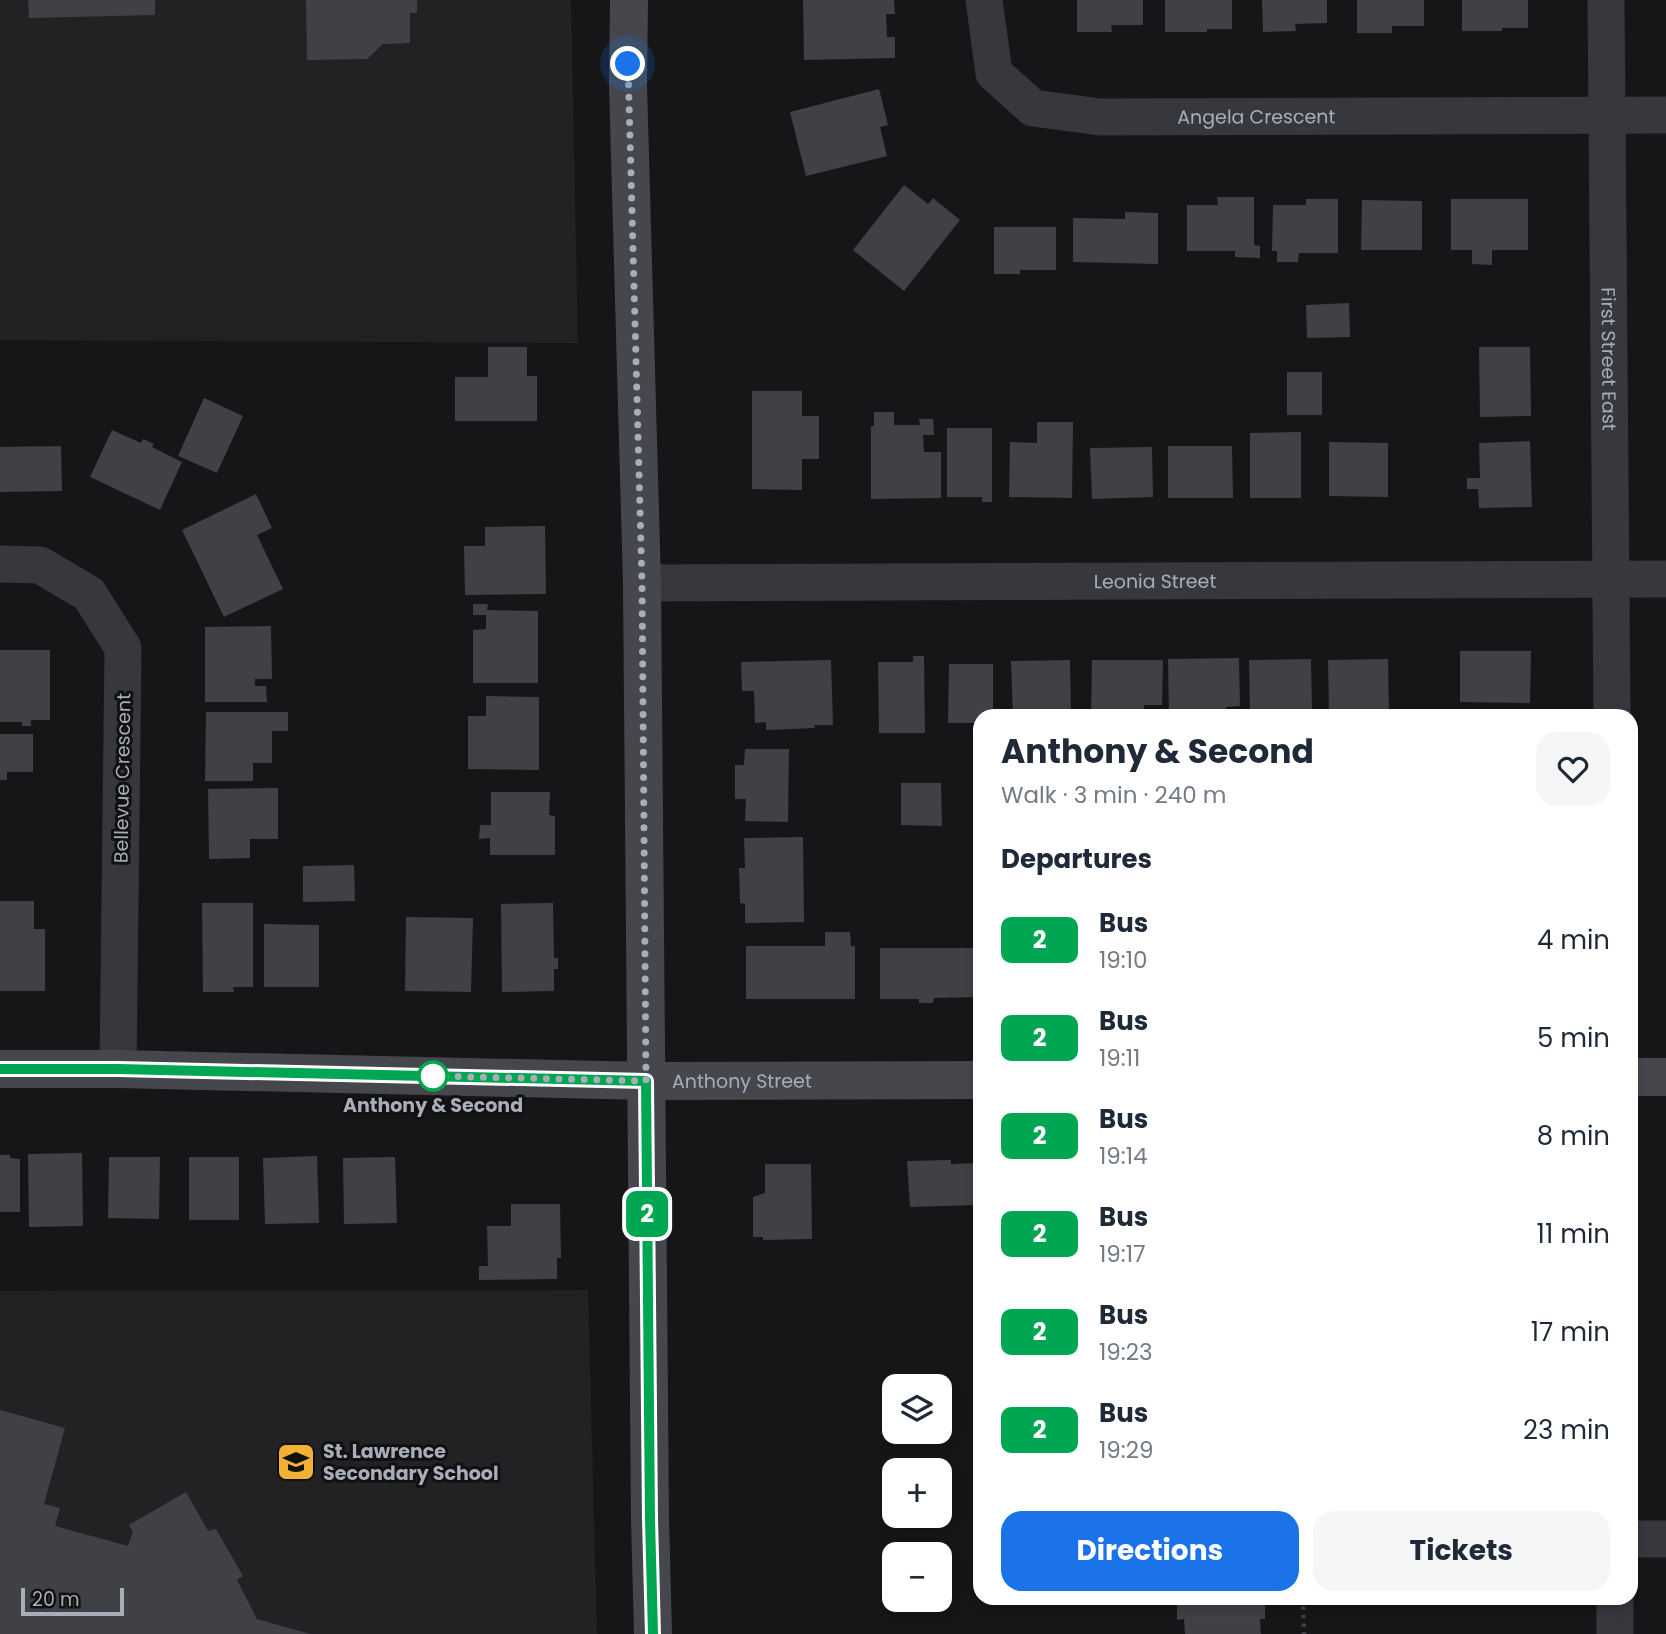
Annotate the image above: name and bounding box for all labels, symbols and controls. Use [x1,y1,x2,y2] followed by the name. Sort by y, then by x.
[610,46,645,81] your location
[1177,103,1336,131] street label: Angela Crescent
[1594,287,1623,431] street label: First Street East
[1094,568,1216,595] street label: Leonia Street
[108,693,137,863] street label: Bellevue Crescent
[1001,728,1314,775] text: Anthony & Second
[1536,732,1610,806] button: heart
[1001,779,1227,811] text: Walk · 3 min · 240 m
[1001,841,1152,877] text: Departures
[1099,905,1148,941] text: Bus
[1537,922,1610,958] text: 4 min
[1033,923,1046,956] text: 2
[1099,944,1148,976] text: 19:10
[1099,1003,1148,1039] text: Bus
[1537,1020,1610,1056] text: 5 min
[1033,1021,1046,1054] text: 2
[1099,1042,1140,1074] text: 19:11
[418,1061,448,1091] marker: Anthony & Second
[672,1068,812,1095] street label: Anthony Street
[343,1092,523,1119] place label: Anthony & Second
[1099,1101,1148,1137] text: Bus
[1537,1118,1610,1154] text: 8 min
[1033,1119,1046,1152] text: 2
[1099,1140,1148,1172] text: 19:14
[624,1191,670,1237] line badge: 2
[640,1197,654,1230] text: 2
[1099,1199,1148,1235] text: Bus
[1537,1216,1610,1252] text: 11 min
[1033,1217,1046,1250] text: 2
[1099,1238,1146,1270] text: 19:17
[1099,1297,1148,1333] text: Bus
[1531,1314,1610,1350] text: 17 min
[1033,1315,1046,1348] text: 2
[1099,1336,1153,1368] text: 19:23
[882,1374,952,1612] map controls
[882,1374,952,1444] button: layers
[1099,1395,1148,1431] text: Bus
[1523,1412,1610,1448] text: 23 min
[1033,1413,1046,1446] text: 2
[1099,1434,1153,1466] text: 19:29
[323,1438,499,1487] place label: St. Lawrence Secondary School
[275,1441,317,1483] school or university icon: St. Lawrence Secondary School
[882,1458,952,1528] button: +
[1001,1511,1299,1591] button: Directions
[1313,1511,1610,1591] button: Tickets
[882,1542,952,1612] button: −
[21,1585,124,1617] scale bar
[32,1586,80,1613] text: 20 m

